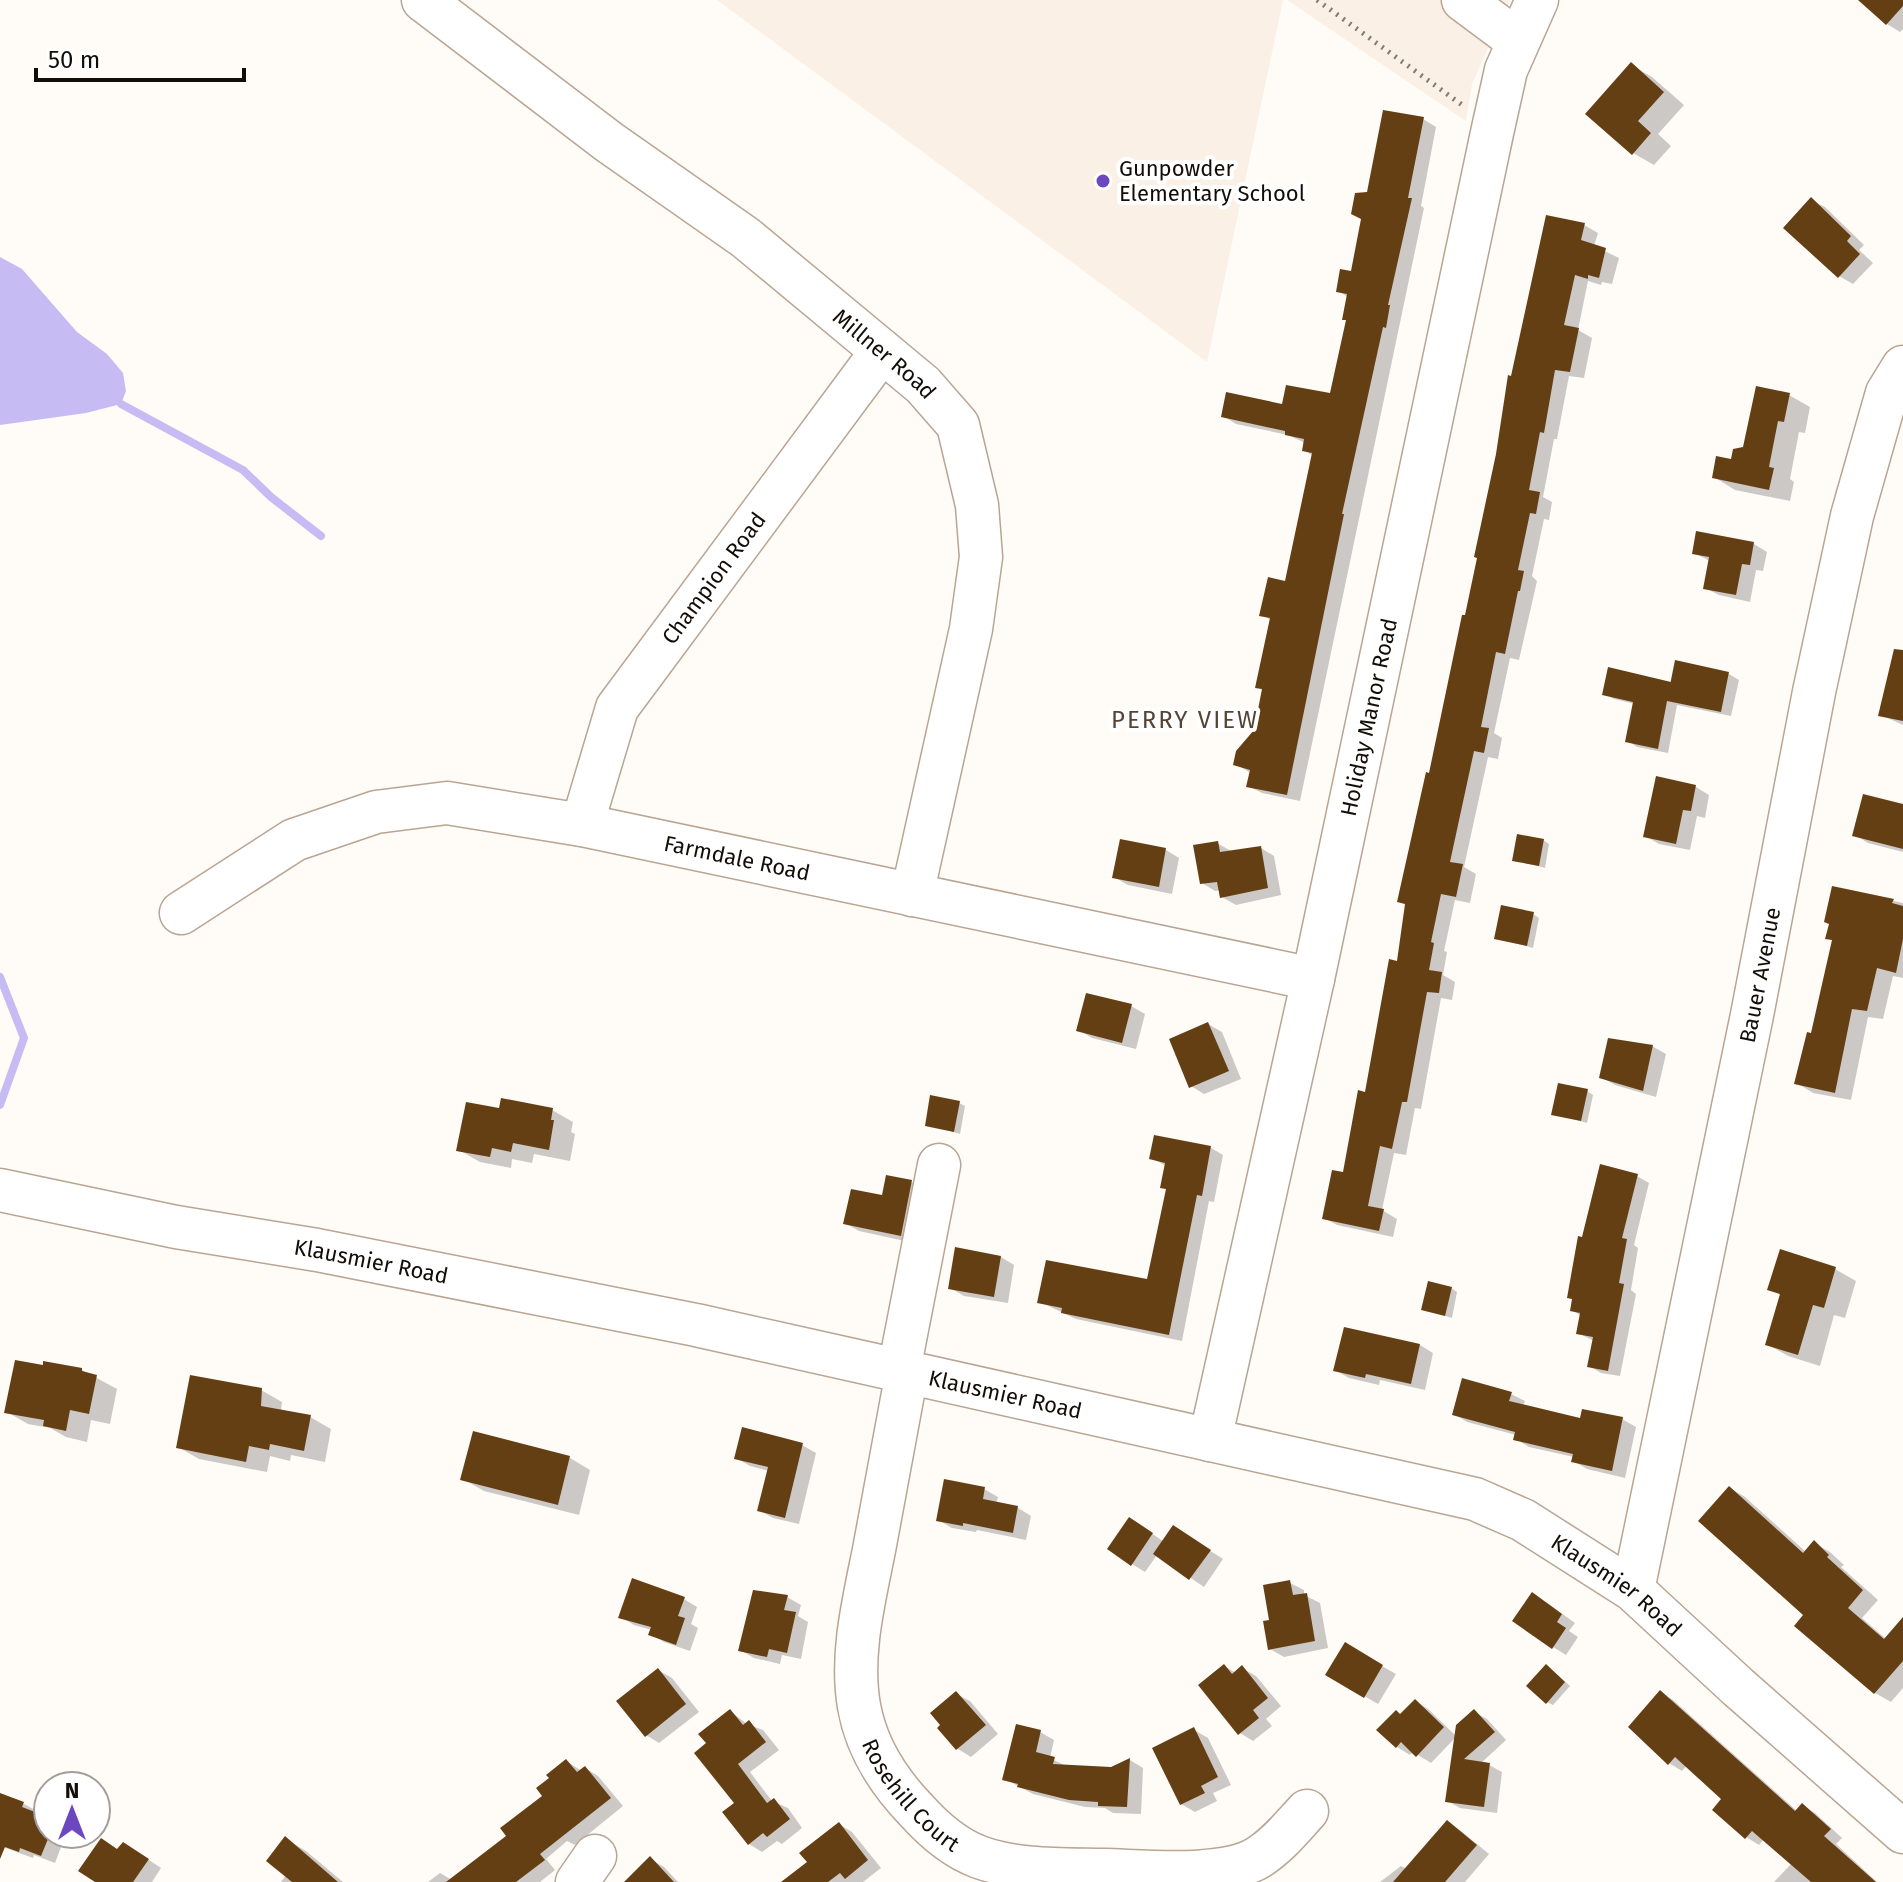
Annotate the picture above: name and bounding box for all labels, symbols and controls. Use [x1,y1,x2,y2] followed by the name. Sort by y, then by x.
[36,32,244,82] scale bar
[48,46,100,74] text: 50 m
[1119,155,1305,207] place label: Gunpowder Elementary School
[1094,172,1112,190] marker: Gunpowder Elementary School
[828,303,942,405] street label: Millner Road
[656,507,772,650] street label: Champion Road
[1335,616,1403,819] street label: Holiday Manor Road
[1111,706,1259,734] district label: PERRY VIEW
[661,830,812,887] street label: Farmdale Road
[1734,905,1786,1045] street label: Bauer Avenue
[292,1233,451,1290] street label: Klausmier Road
[926,1364,1085,1425] street label: Klausmier Road
[1546,1528,1688,1643] street label: Klausmier Road
[856,1735,965,1858] street label: Rosehill Court
[32,1770,112,1850] north arrow
[65,1777,79,1804] text: N

